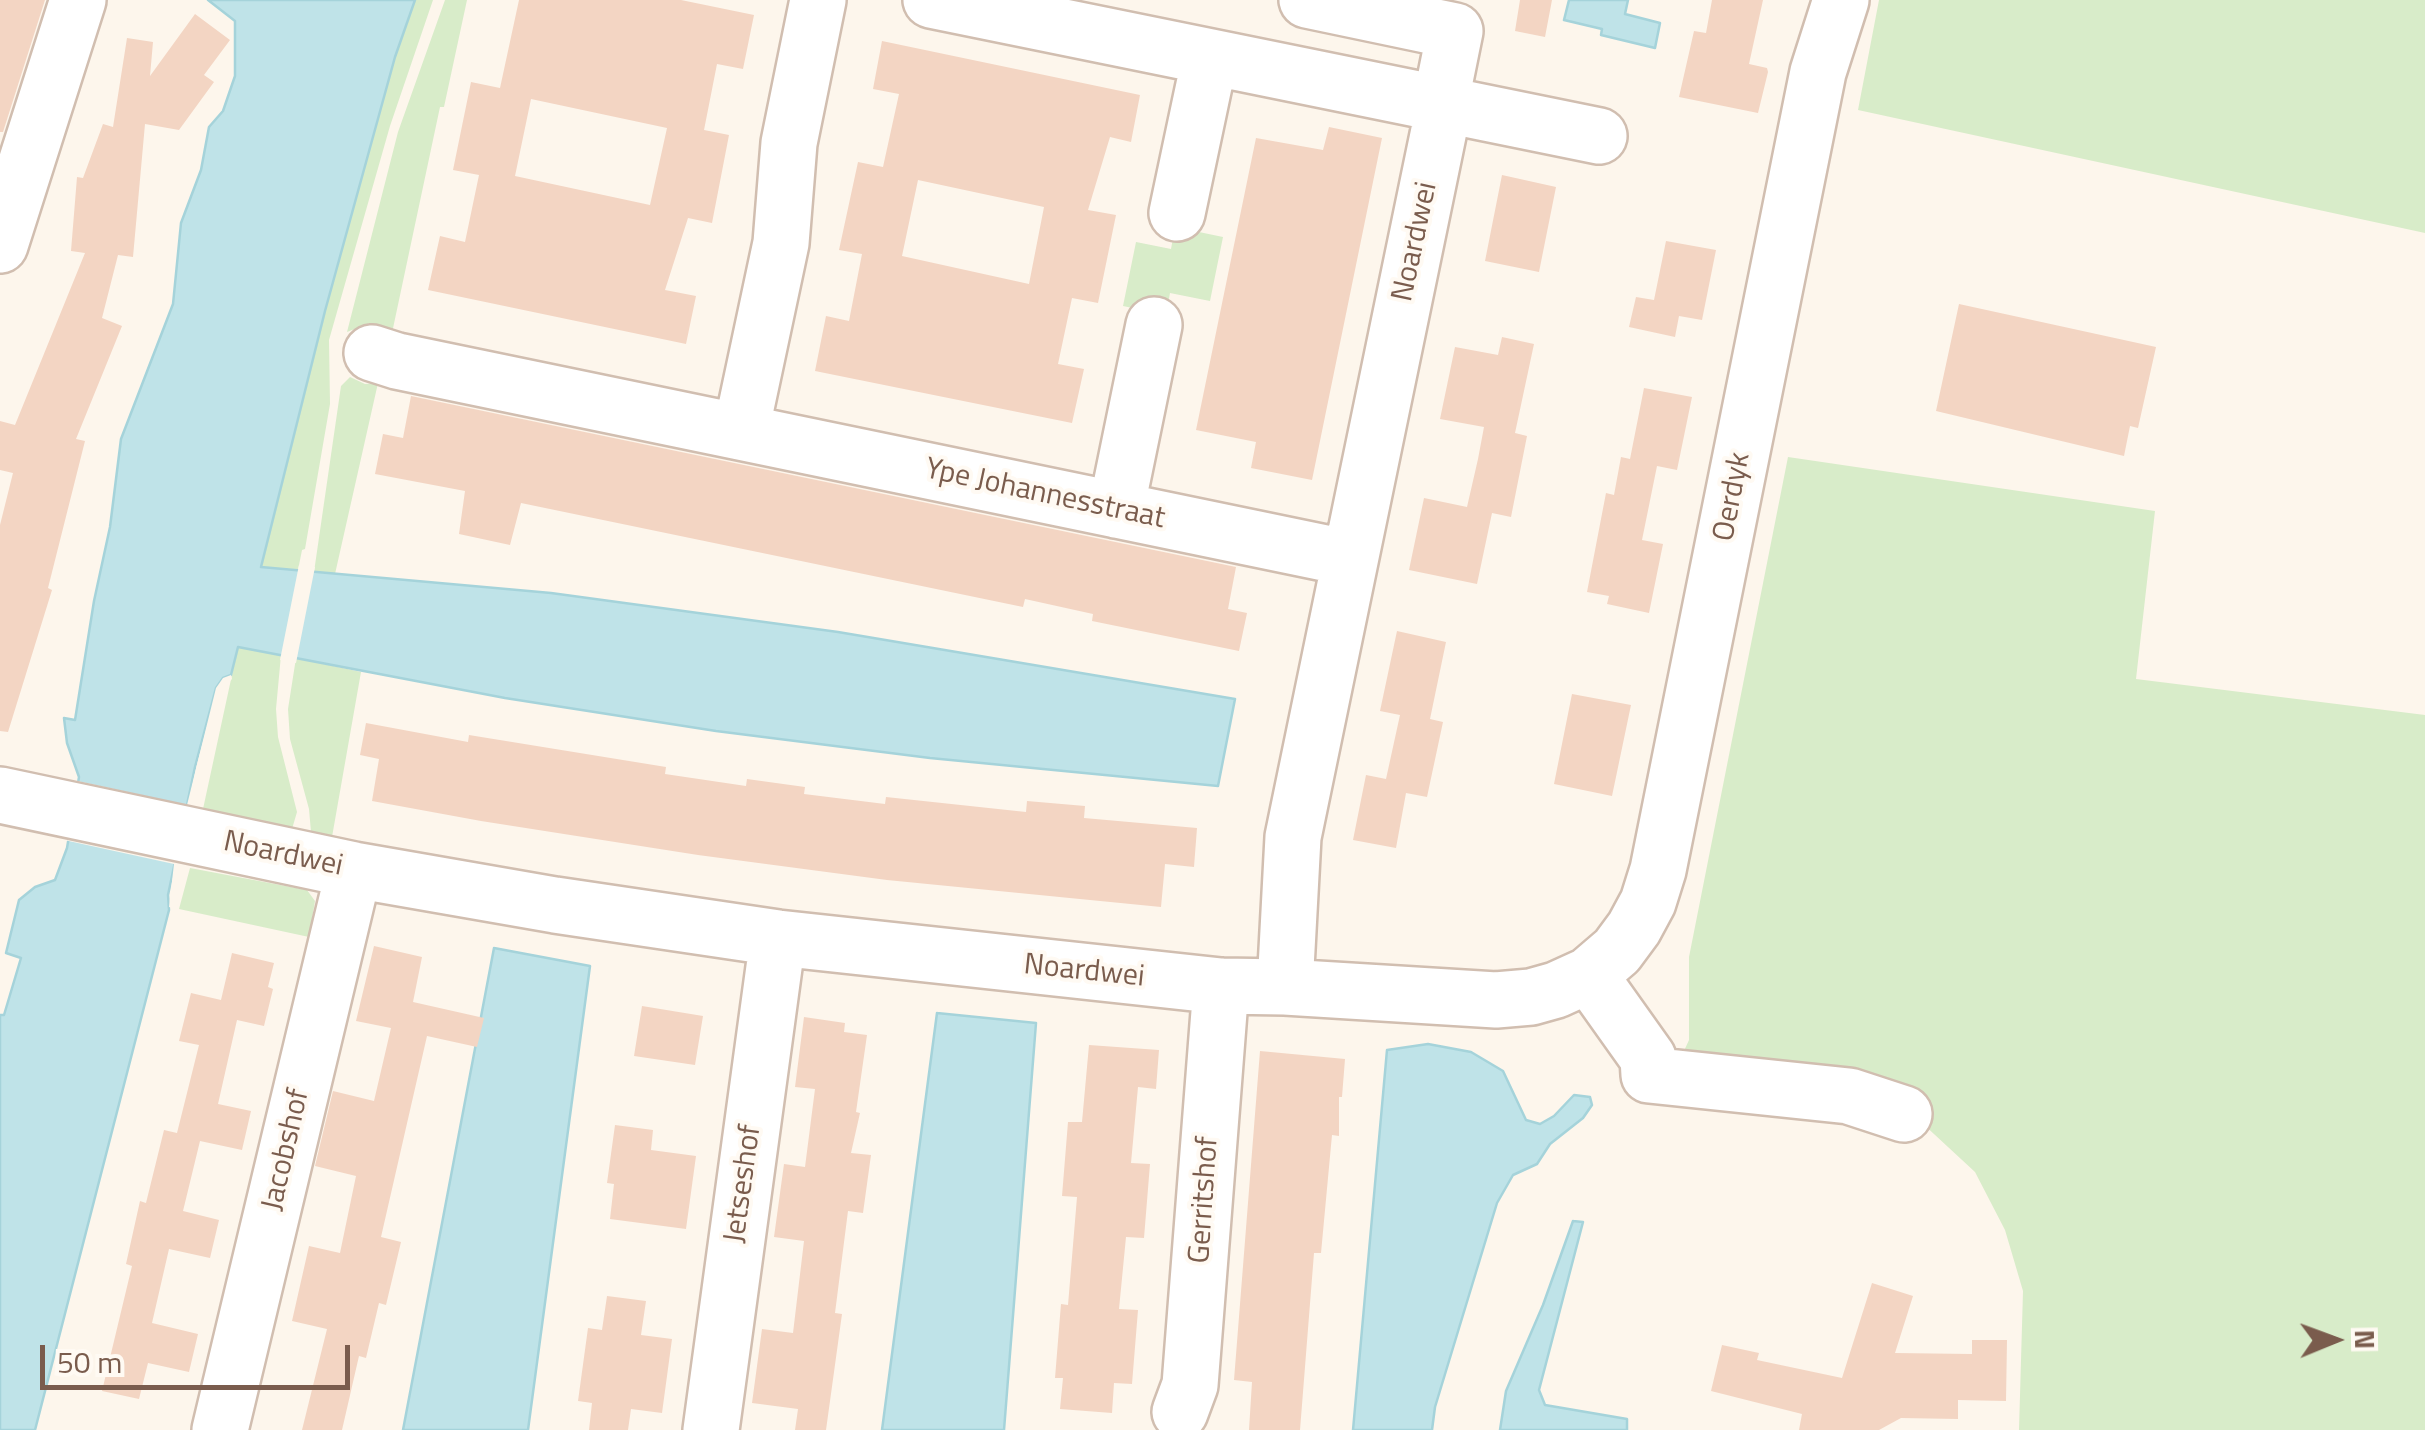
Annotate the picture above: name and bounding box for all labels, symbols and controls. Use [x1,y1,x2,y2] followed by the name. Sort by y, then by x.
[1386,179,1446,305] street label: Noardwei
[1707,450,1759,544] street label: Oerdyk
[922,452,1168,538] street label: Ype Johannesstraat
[220,825,346,885] street label: Noardwei
[1022,948,1146,996] street label: Noardwei
[256,1086,318,1214] street label: Jacobshof
[718,1123,770,1245] street label: Jetseshof
[1183,1135,1227,1265] street label: Gerritshof
[2285,1290,2385,1390] north arrow
[45,1325,355,1387] scale bar
[2344,1329,2387,1350] text: N
[57,1339,122,1385] text: 50 m

